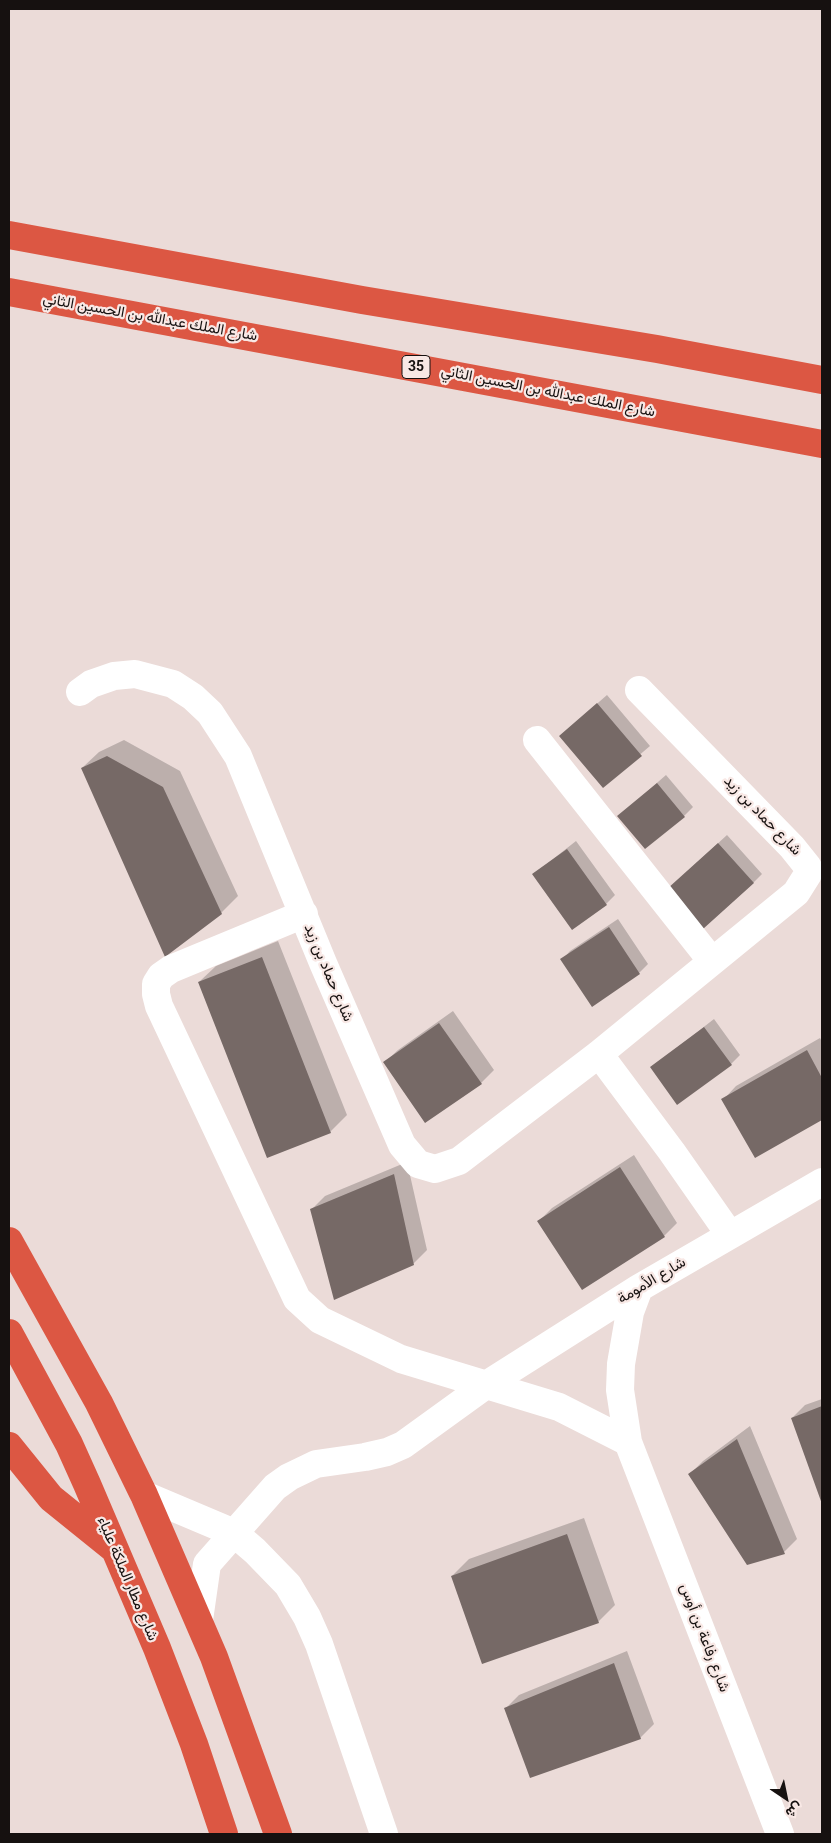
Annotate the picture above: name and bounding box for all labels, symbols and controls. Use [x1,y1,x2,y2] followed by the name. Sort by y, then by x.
[41,290,259,346] street label: شارع الملك عبدالله بن الحسين الثاني
[402,356,430,378] road number: 35
[439,362,657,422] street label: شارع الملك عبدالله بن الحسين الثاني
[719,772,805,860] street label: شارع حماد بن زيد
[299,922,357,1024] street label: شارع حماد بن زيد
[615,1254,689,1308] street label: شارع الأمومة
[93,1514,161,1644] street label: شارع مطار الملكة علياء
[675,1581,733,1695] street label: شارع رفاعة بن أوس
[761,1773,811,1823] north arrow
[783,1799,806,1822] text: ش

